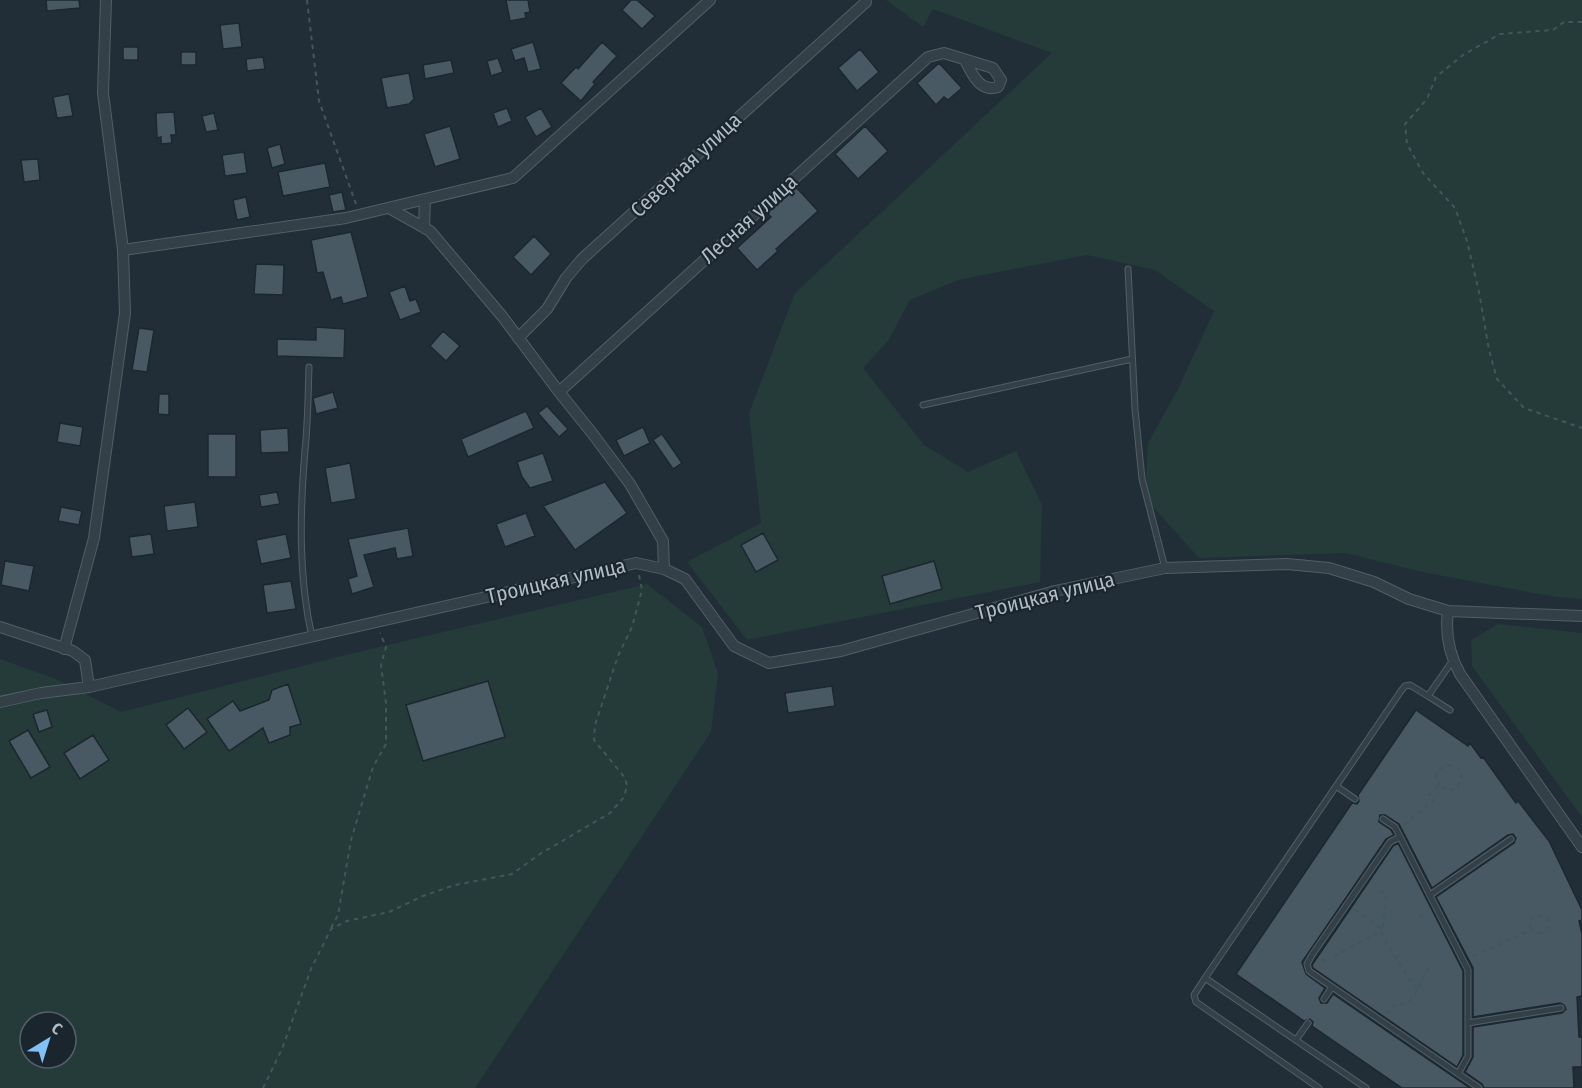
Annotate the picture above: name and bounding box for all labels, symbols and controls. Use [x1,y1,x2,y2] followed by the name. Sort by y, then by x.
[625,107,747,223] street label: Северная улица
[695,169,803,269] street label: Лесная улица
[484,552,628,610] street label: Троицкая улица
[973,566,1117,626] street label: Троицкая улица
[18,1010,78,1070] north arrow
[48,1019,67,1039] text: С

